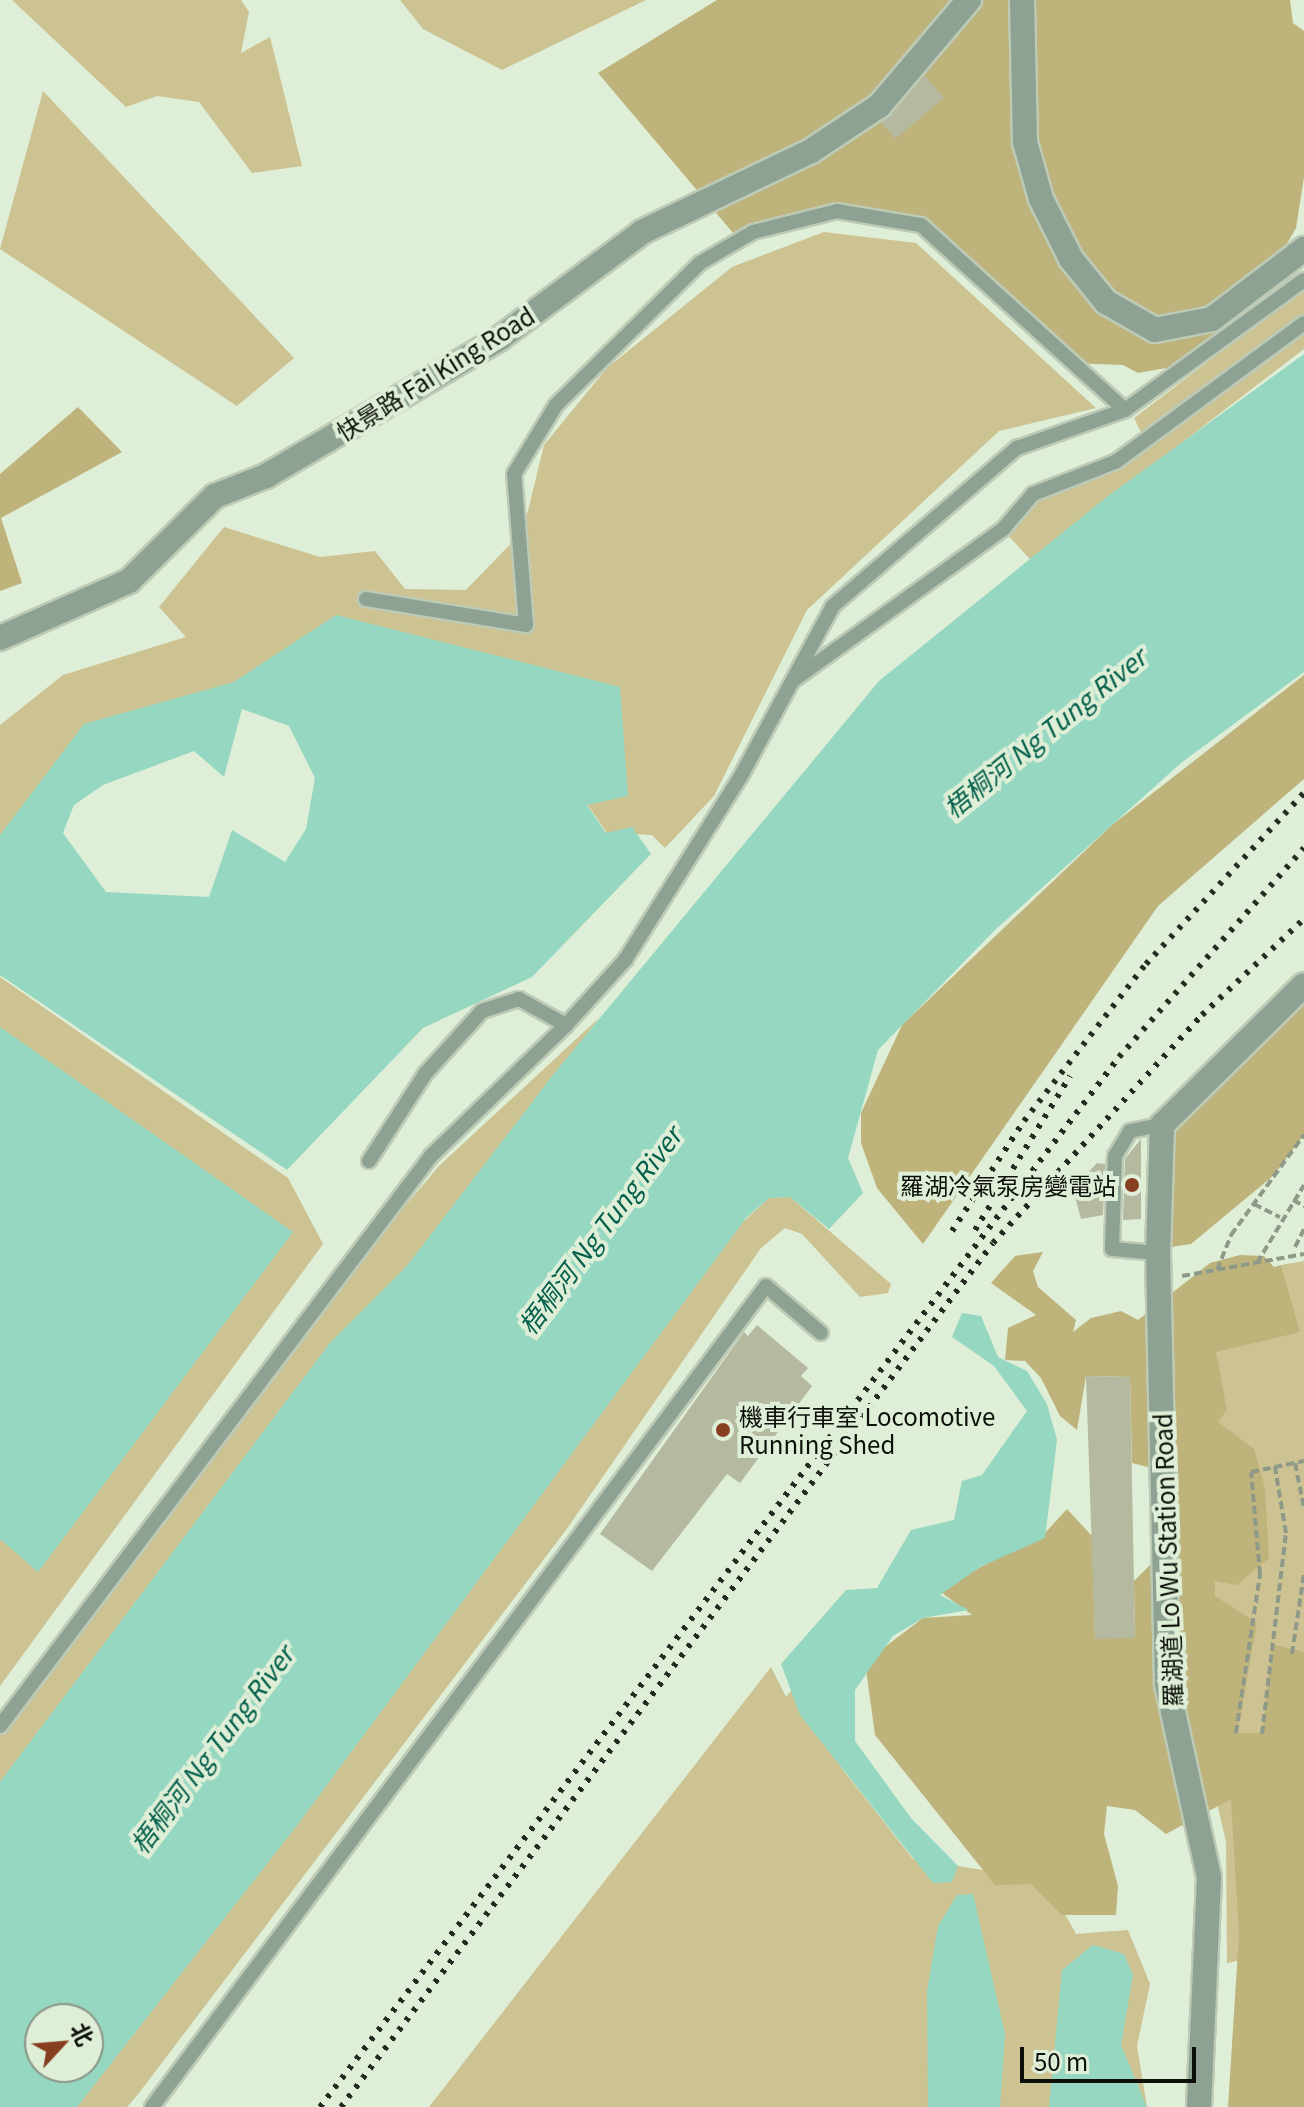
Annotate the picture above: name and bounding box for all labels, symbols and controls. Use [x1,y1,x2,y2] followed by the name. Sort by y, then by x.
[331,300,539,446] street label: 快景路 Fai King Road
[937,641,1151,823] water label: 梧桐河 Ng Tung River
[511,1120,687,1340] water label: 梧桐河 Ng Tung River
[900,1171,1116,1199] place label: 羅湖冷氣泵房變電站
[1123,1176,1141,1194] marker: 羅湖冷氣泵房變電站
[739,1402,995,1458] place label: 機車行車室 Locomotive Running Shed
[1147,1413,1187,1707] street label: 羅湖道 Lo Wu Station Road
[714,1421,732,1439] marker: 機車行車室 Locomotive Running Shed
[123,1639,299,1859] water label: 梧桐河 Ng Tung River
[24,2003,104,2083] north arrow
[65,2016,103,2050] text: 北
[1024,2031,1200,2081] scale bar
[1034,2043,1088,2078] text: 50 m

